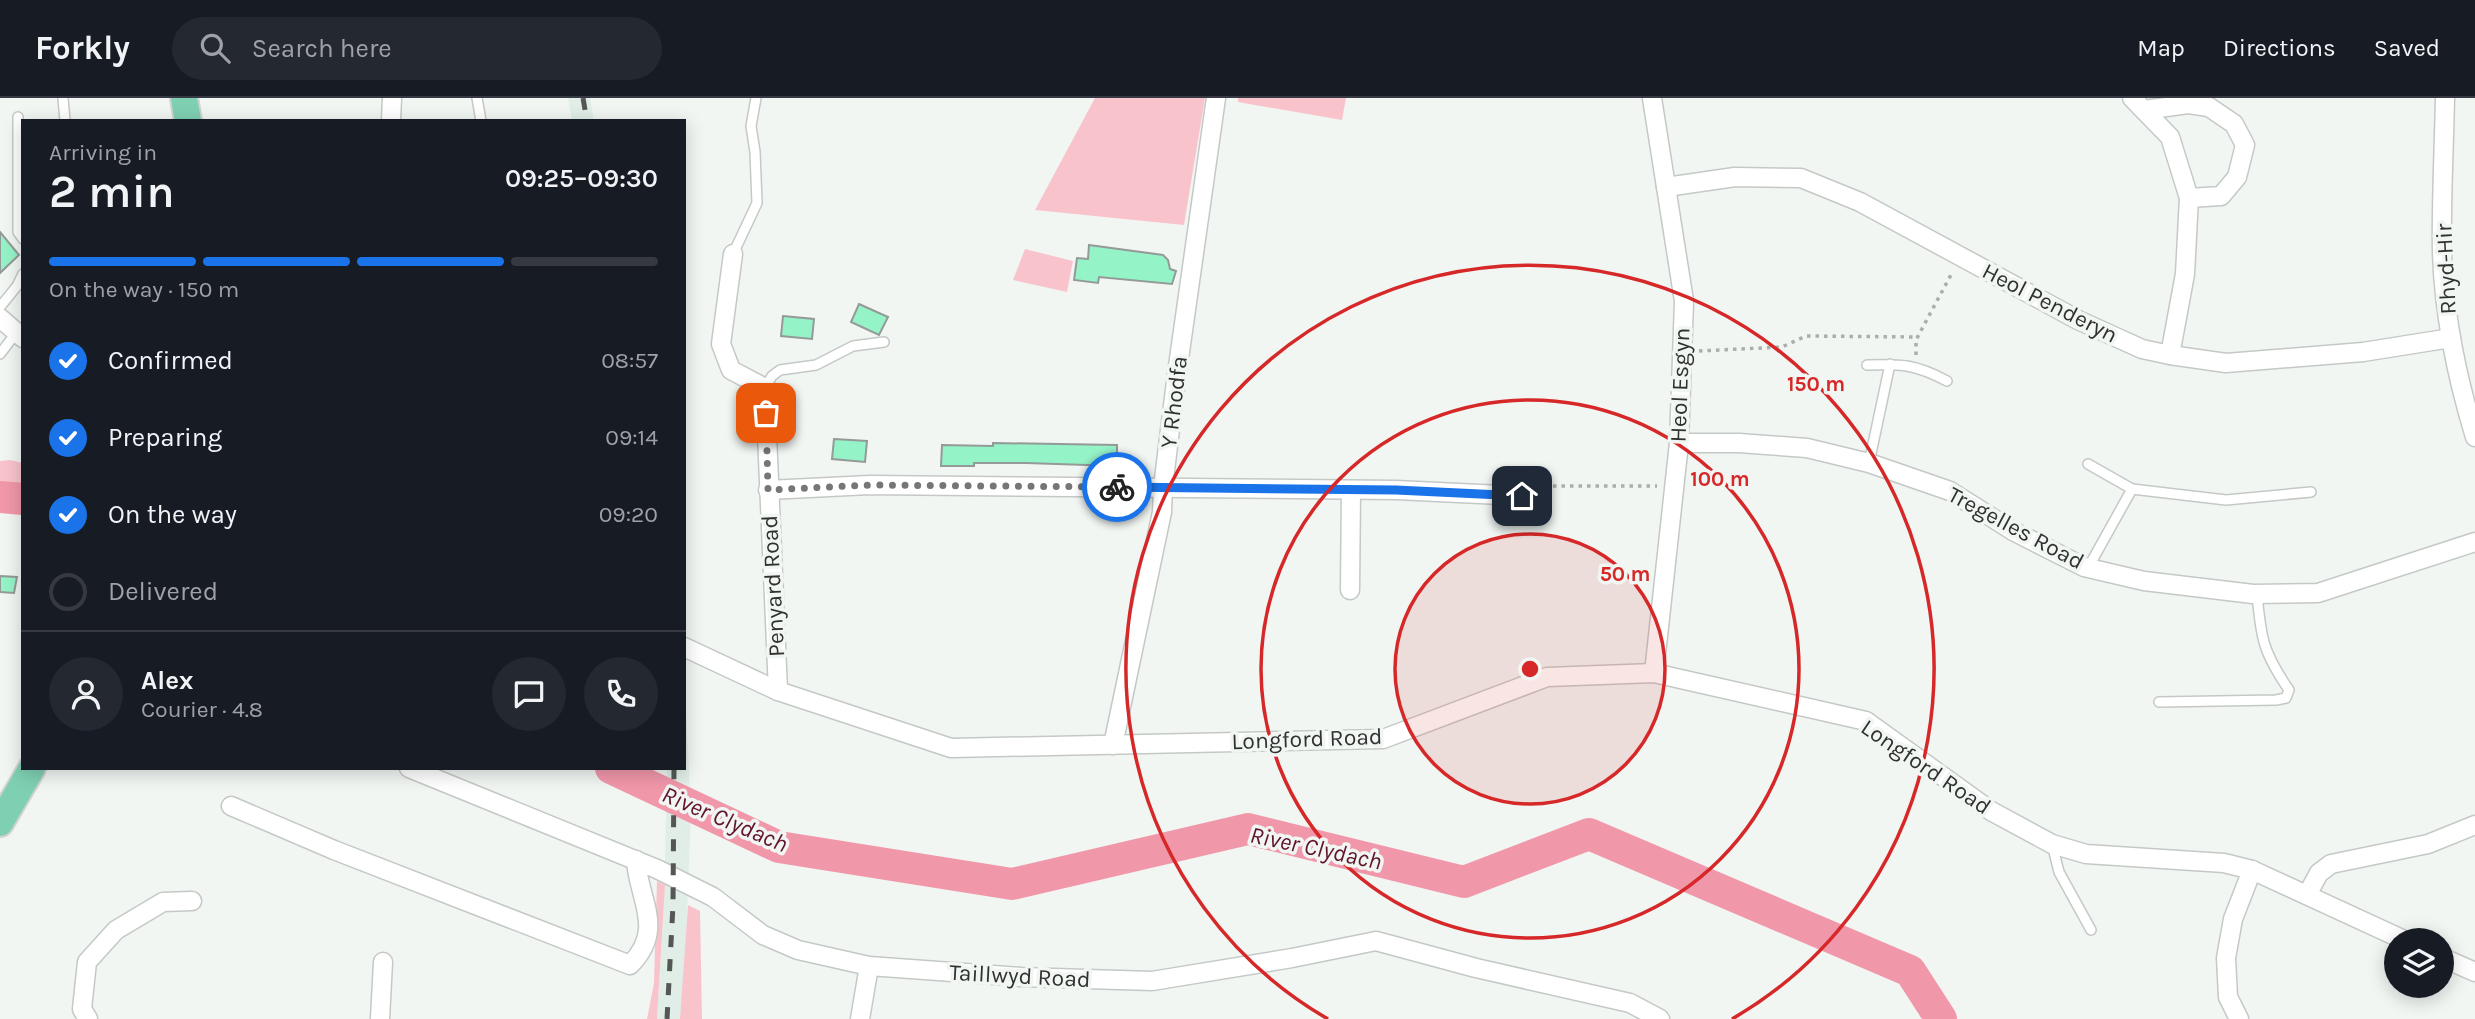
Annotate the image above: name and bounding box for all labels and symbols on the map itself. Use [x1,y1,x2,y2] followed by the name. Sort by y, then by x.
[2430,222,2462,315] street label: Rhyd-Hir
[1978,257,2122,349] street label: Heol Penderyn
[1665,327,1695,443] street label: Heol Esgyn
[1155,354,1193,450] street label: Y Rhodfa
[1787,372,1845,396] text: 150 m
[736,383,796,443] pin
[1082,452,1152,522] courier
[1492,466,1552,526] pin
[1690,467,1750,491] text: 100 m
[1943,481,2089,575] street label: Tregelles Road
[756,514,790,658] street label: Penyard Road
[1600,562,1650,586] text: 50 m
[1518,657,1542,681] centre of rings
[1856,714,1996,820] street label: Longford Road
[1231,723,1383,755] street label: Longford Road
[658,780,792,858] water label: River Clydach
[1248,820,1384,876] water label: River Clydach
[949,959,1091,993] street label: Taillwyd Road

